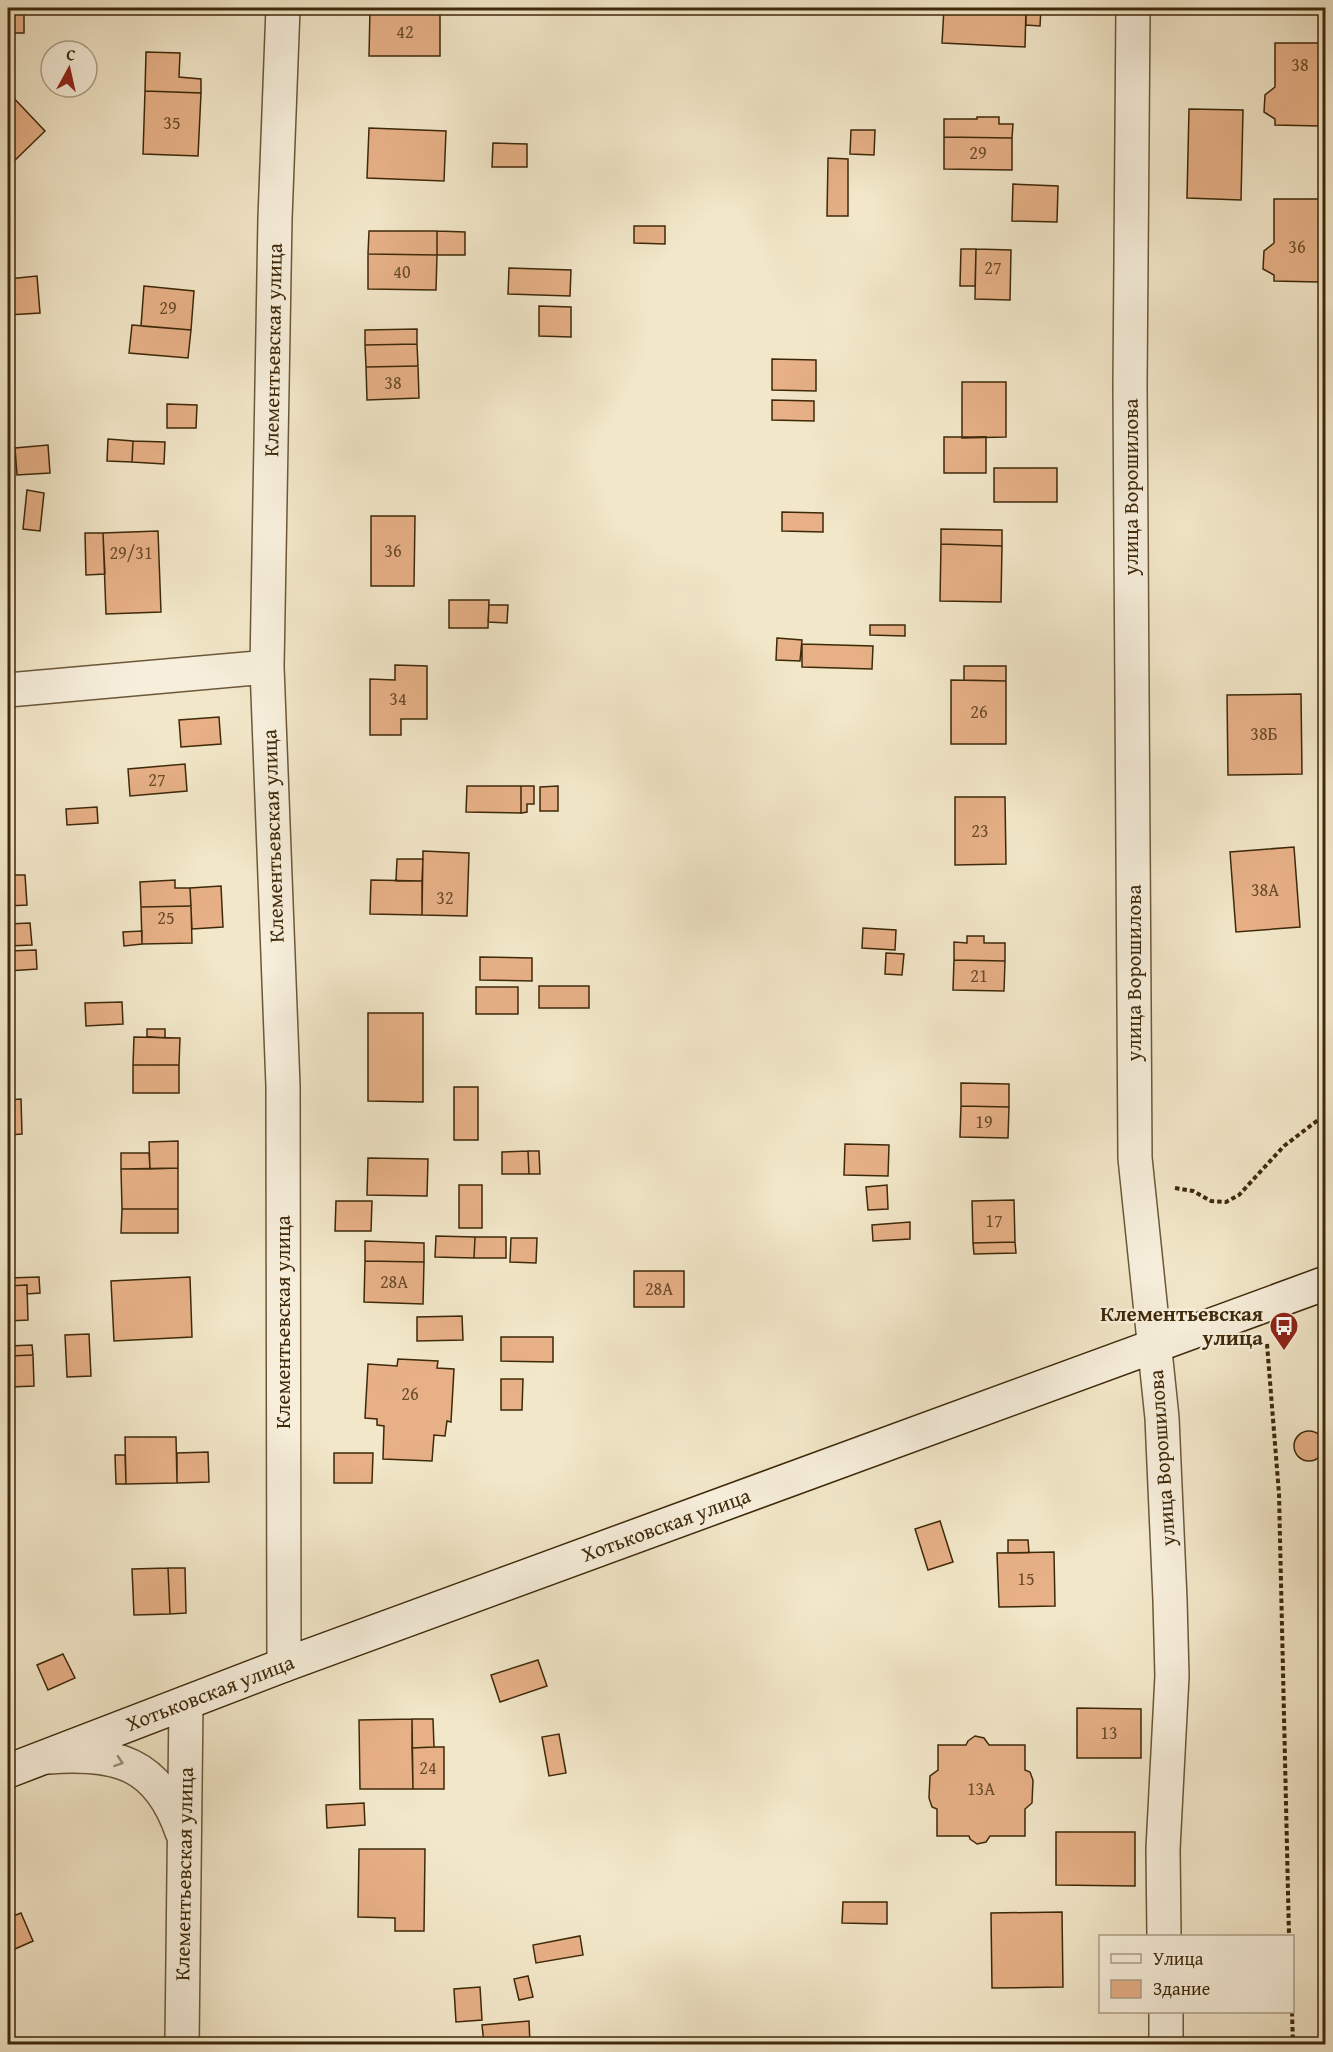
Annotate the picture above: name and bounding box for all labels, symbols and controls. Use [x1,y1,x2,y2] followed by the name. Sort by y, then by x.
[396,18,414,45] house number: 42
[39,39,99,99] north arrow
[65,42,77,67] text: С
[1291,51,1309,78] house number: 38
[163,109,181,136] house number: 35
[969,139,987,166] house number: 29
[1288,233,1306,260] house number: 36
[255,243,290,457] street label: Клементьевская улица
[984,254,1002,281] house number: 27
[393,258,411,285] house number: 40
[159,294,177,321] house number: 29
[384,369,402,396] house number: 38
[1115,399,1146,576] street label: улица Ворошилова
[384,537,402,564] house number: 36
[109,539,153,566] house number: 29/31
[389,685,407,712] house number: 34
[970,698,988,725] house number: 26
[1250,720,1278,747] house number: 38Б
[253,729,292,943] street label: Клементьевская улица
[148,766,166,793] house number: 27
[971,817,989,844] house number: 23
[1251,876,1279,903] house number: 38А
[436,884,454,911] house number: 32
[1118,885,1149,1062] street label: улица Ворошилова
[157,904,175,931] house number: 25
[970,962,988,989] house number: 21
[975,1108,993,1135] house number: 19
[985,1207,1003,1234] house number: 17
[267,1215,298,1429] street label: Клементьевская улица
[380,1268,408,1295] house number: 28А
[645,1275,673,1302] house number: 28А
[1100,1298,1263,1353] place label: Клементьевская улица
[1268,1310,1300,1352] bus stop icon: Клементьевская улица
[1140,1369,1183,1548] street label: улица Ворошилова
[401,1380,419,1407] house number: 26
[577,1480,755,1570] street label: Хотьковская улица
[1017,1565,1035,1592] house number: 15
[121,1646,298,1739] street label: Хотьковская улица
[1100,1719,1118,1746] house number: 13
[419,1754,437,1781] house number: 24
[113,1755,124,1767] one-way arrow
[166,1767,201,1981] street label: Клементьевская улица
[967,1775,995,1802] house number: 13А
[1099,1935,1294,2013] legend
[1153,1945,1204,1972] text: Улица
[1153,1975,1210,2002] text: Здание

